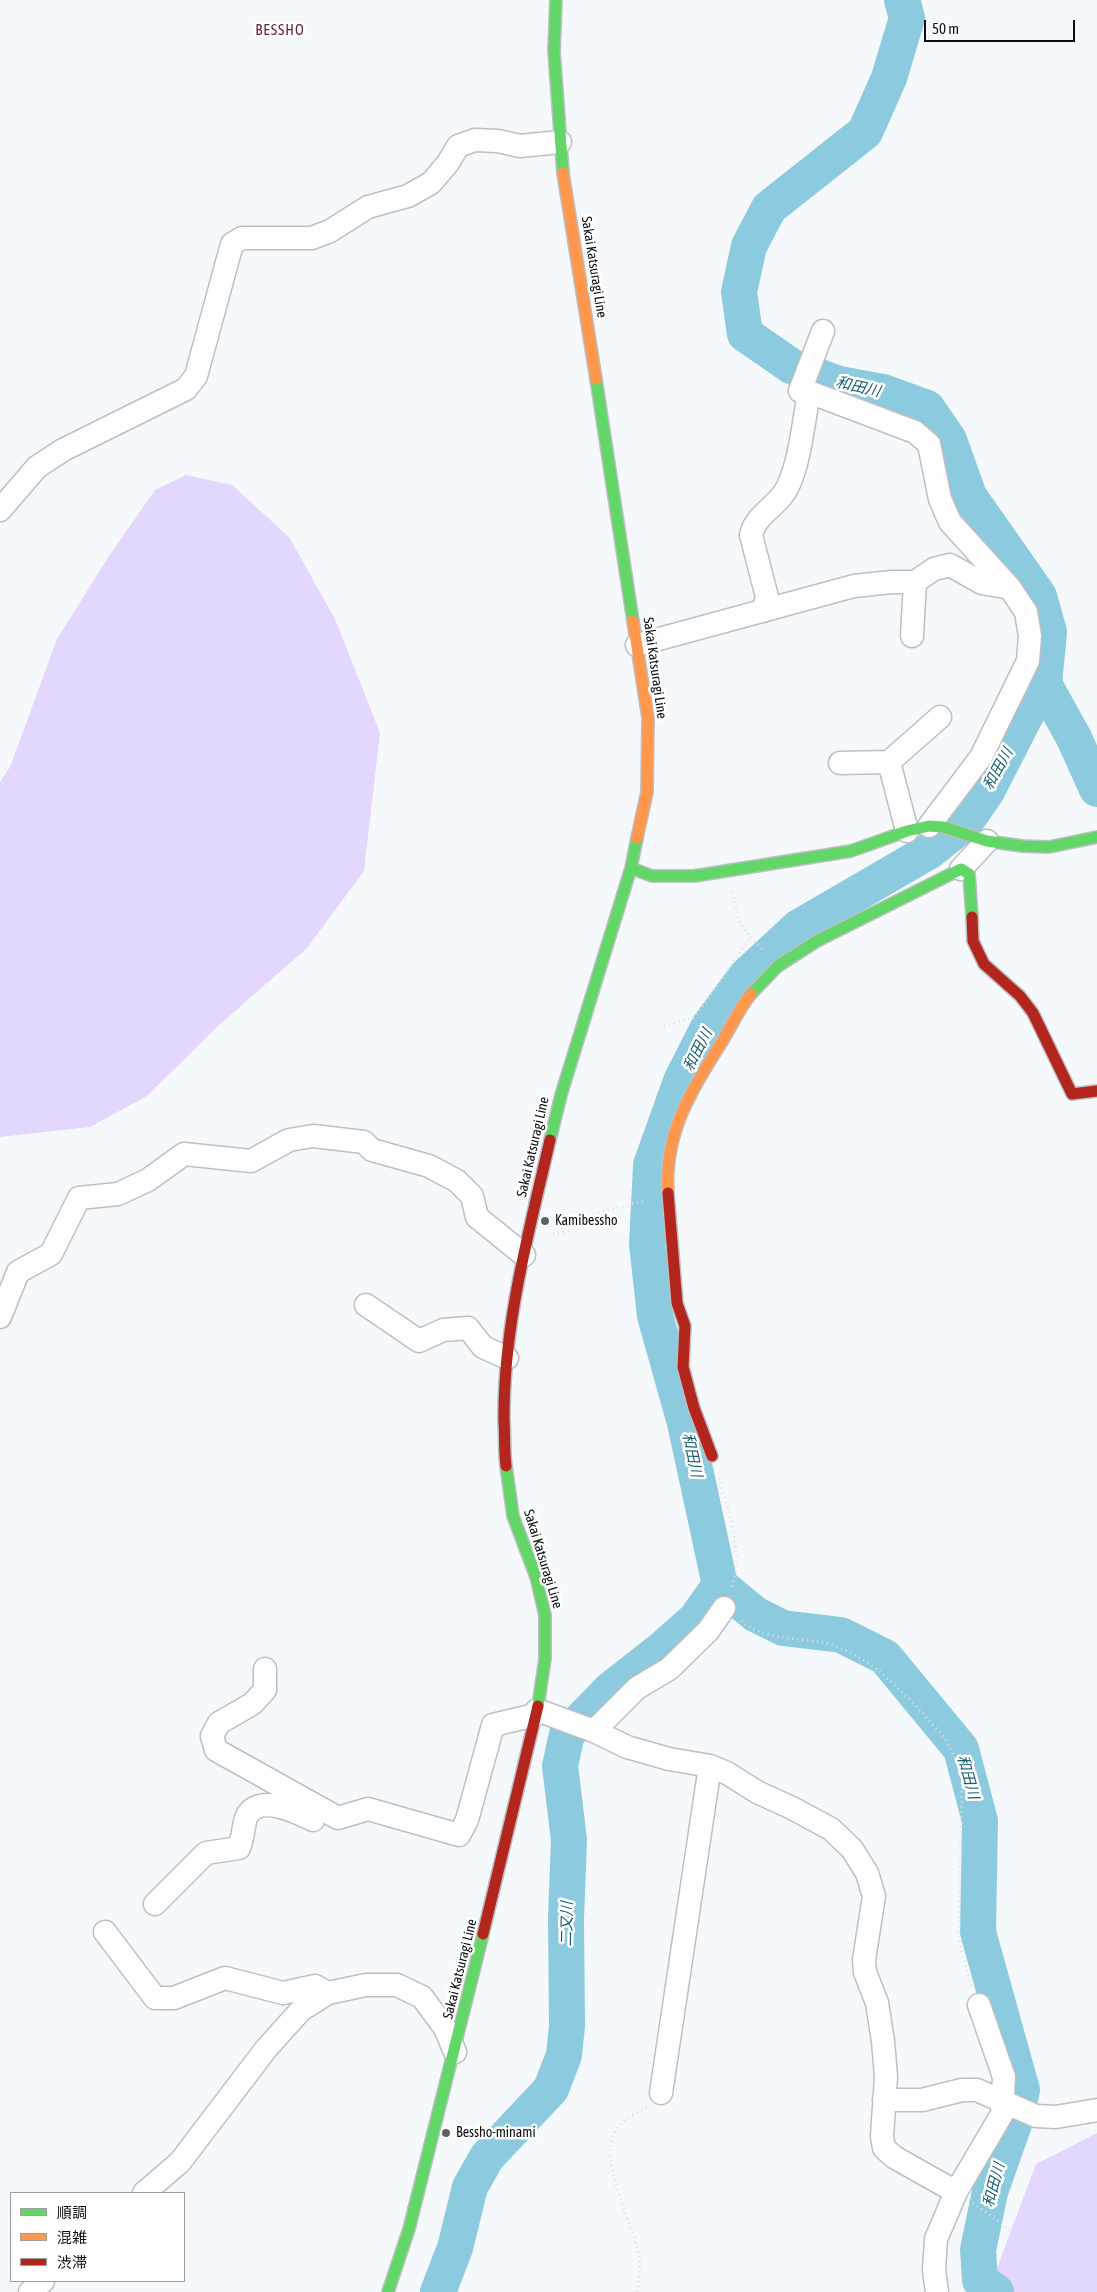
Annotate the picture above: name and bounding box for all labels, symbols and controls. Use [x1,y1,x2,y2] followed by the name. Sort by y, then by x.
[927,10,1078,42] scale bar
[932,20,959,37] text: 50 m
[254,21,306,39] district label: BESSHO
[578,215,610,319] street label: Sakai Katsuragi Line
[834,373,882,401] water label: 和田川
[640,616,670,720] street label: Sakai Katsuragi Line
[979,745,1017,793] water label: 和田川
[680,1026,716,1074] water label: 和田川
[513,1095,553,1199] street label: Sakai Katsuragi Line
[555,1213,618,1229] place label: Kamibessho
[539,1215,551,1227] marker: Kamibessho
[679,1431,705,1479] water label: 和田川
[520,1508,566,1610] street label: Sakai Katsuragi Line
[953,1753,983,1801] water label: 和田川
[558,1901,576,1947] water label: 二又川
[439,1917,481,2021] street label: Sakai Katsuragi Line
[456,2125,536,2141] place label: Bessho-minami
[440,2127,452,2139] marker: Bessho-minami
[979,2161,1009,2209] water label: 和田川
[10,2192,185,2282] legend
[57,2204,87,2221] text: 順調
[57,2229,87,2246] text: 混雑
[57,2254,87,2271] text: 渋滞

